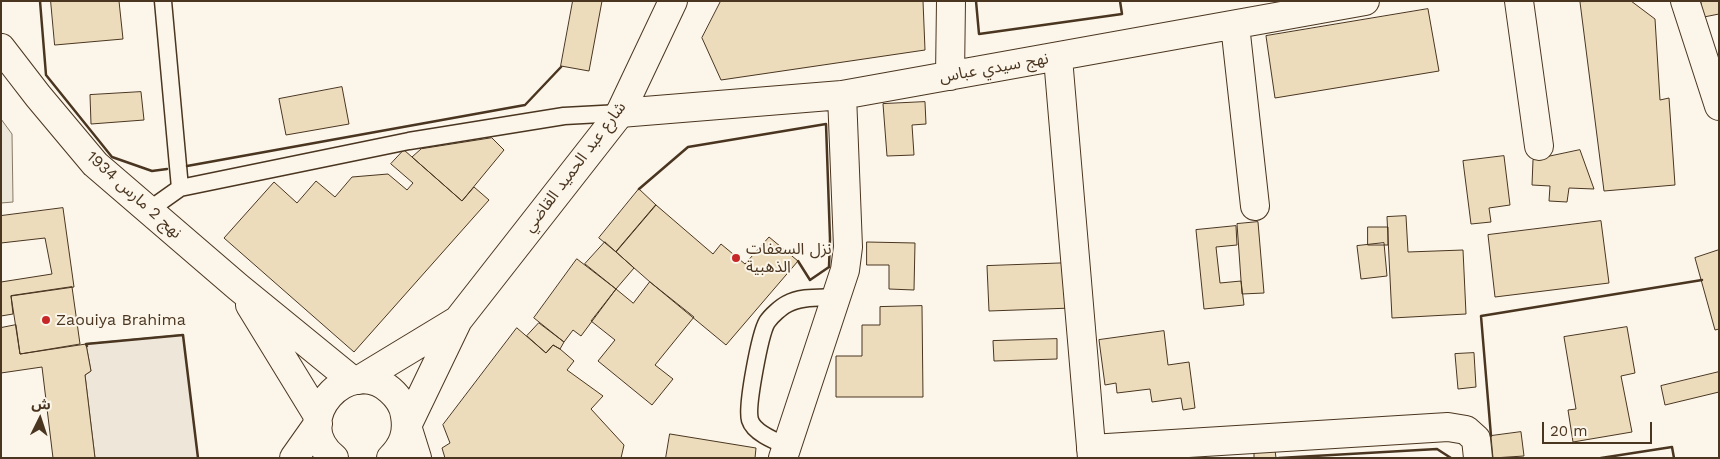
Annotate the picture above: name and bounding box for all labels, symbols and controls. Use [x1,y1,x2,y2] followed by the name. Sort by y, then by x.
[938,49,1050,87] street label: نهج سيدي عباس
[520,98,630,236] street label: شارع عبد الحميد القاضي
[83,147,185,243] street label: نهج 2 مارس 1934
[746,239,832,277] place label: نزل السعفات الذهبية
[730,252,742,264] marker: نزل السعفات الذهبية
[56,310,186,330] place label: Zaouiya Brahima
[40,314,52,326] marker: Zaouiya Brahima
[15,394,65,444] north arrow
[31,395,51,413] text: ش
[1545,412,1655,444] scale bar
[1550,422,1588,440] text: 20 m

